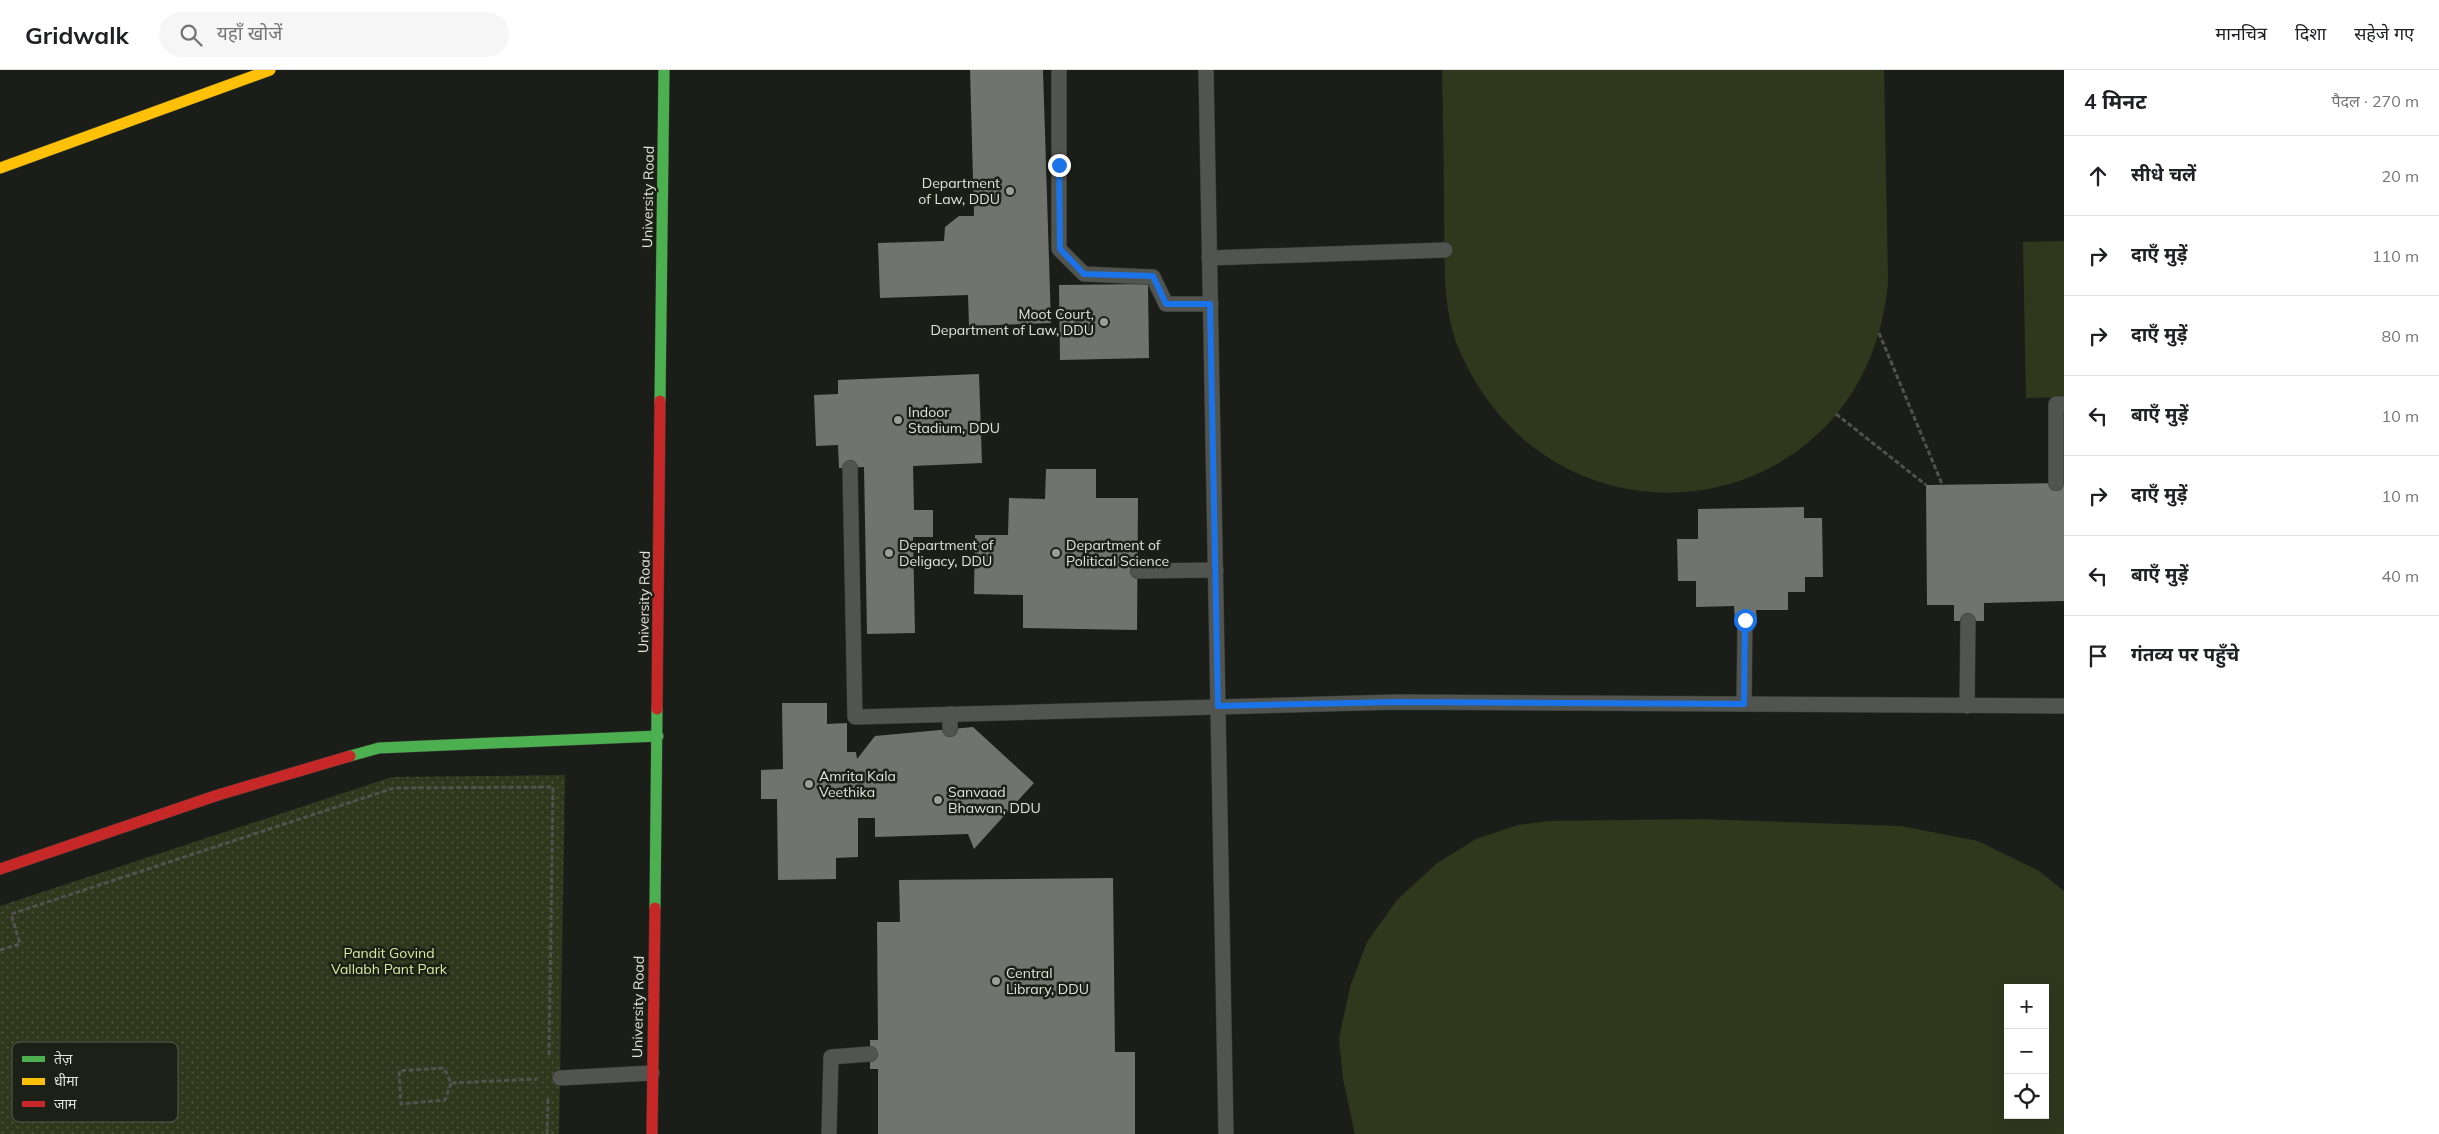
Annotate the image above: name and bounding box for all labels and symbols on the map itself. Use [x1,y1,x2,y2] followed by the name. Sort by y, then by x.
[638,146,658,248] street label: University Road
[1048,154,1071,177] route end
[918,174,1000,208] place label: Department of Law, DDU
[1004,185,1016,197] marker: Department of Law, DDU
[930,305,1094,339] place label: Moot Court, Department of Law, DDU
[1098,316,1110,328] marker: Moot Court, Department of Law, DDU
[908,403,1000,437] place label: Indoor Stadium, DDU
[892,414,904,426] marker: Indoor Stadium, DDU
[899,536,994,570] place label: Department of Deligacy, DDU
[1066,536,1169,570] place label: Department of Political Science
[883,547,895,559] marker: Department of Deligacy, DDU
[1050,547,1062,559] marker: Department of Political Science
[634,551,654,653] street label: University Road
[1734,609,1757,632] route start
[819,767,896,801] place label: Amrita Kala Veethika
[803,778,815,790] marker: Amrita Kala Veethika
[948,783,1041,817] place label: Sanvaad Bhawan, DDU
[932,794,944,806] marker: Sanvaad Bhawan, DDU
[331,944,448,978] park label: Pandit Govind Vallabh Pant Park
[628,956,648,1058] street label: University Road
[1006,964,1089,998] place label: Central Library, DDU
[990,975,1002,987] marker: Central Library, DDU
[12,1042,178,1122] legend
[54,1050,73,1068] text: तेज़
[54,1072,79,1090] text: धीमा
[54,1095,77,1113] text: जाम

